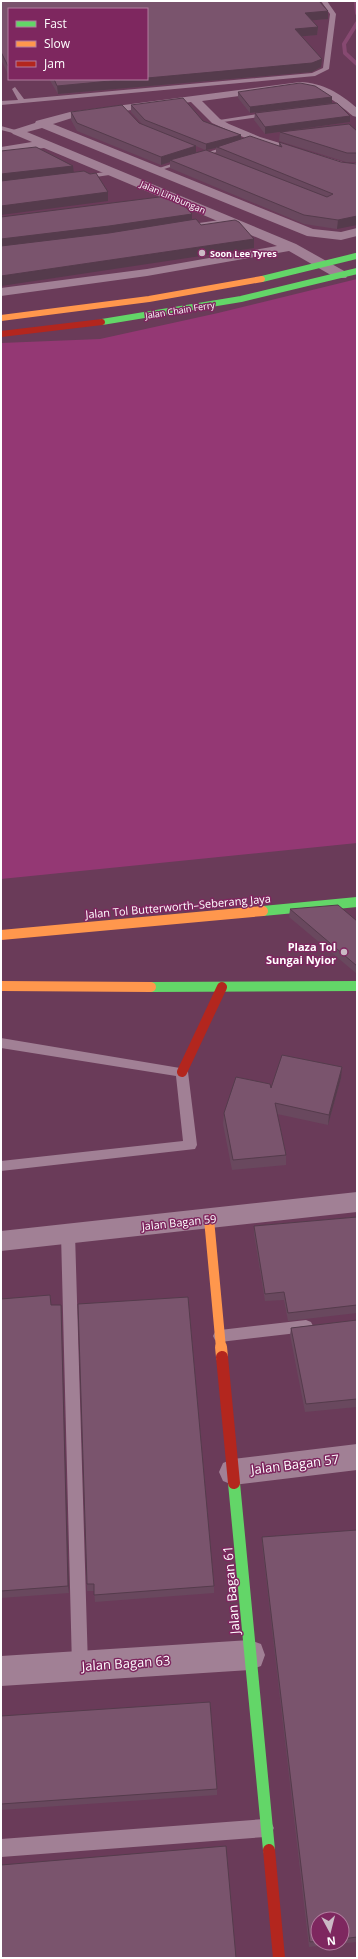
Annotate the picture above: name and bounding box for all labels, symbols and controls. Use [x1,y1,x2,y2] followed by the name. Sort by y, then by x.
[8,8,148,80] legend
[44,15,67,32] text: Fast
[44,35,71,52] text: Slow
[43,55,65,72] text: Jam
[137,177,208,217] street label: Jalan Limbungan
[210,247,277,260] place label: Soon Lee Tyres
[197,248,207,258] marker: Soon Lee Tyres
[143,298,216,322] street label: Jalan Chain Ferry
[84,890,271,922] street label: Jalan Tol Butterworth–Seberang Jaya
[266,939,336,967] place label: Plaza Tol Sungai Nyior
[339,947,349,957] marker: Plaza Tol Sungai Nyior
[140,1211,217,1233] street label: Jalan Bagan 59
[248,1450,340,1479] street label: Jalan Bagan 57
[218,1545,244,1637] street label: Jalan Bagan 61
[79,1651,171,1675] street label: Jalan Bagan 63
[310,1911,350,1951] north arrow
[326,1933,337,1949] text: N

